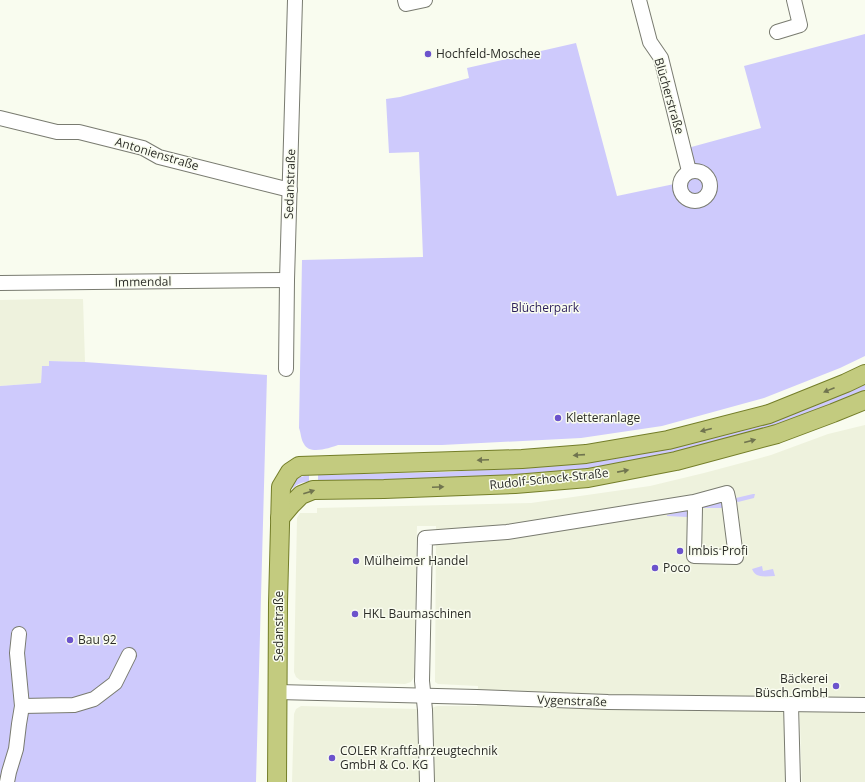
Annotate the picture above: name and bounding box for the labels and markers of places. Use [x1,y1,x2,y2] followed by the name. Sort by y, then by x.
[436,45,541,62] place label: Hochfeld-Moschee
[423,49,433,59] marker: Hochfeld-Moschee
[566,409,641,426] place label: Kletteranlage
[553,413,563,423] marker: Kletteranlage
[688,542,748,559] place label: Imbis Profi
[675,546,685,556] marker: Imbis Profi
[364,552,468,569] place label: Mülheimer Handel
[351,556,361,566] marker: Mülheimer Handel
[663,559,690,576] place label: Poco
[650,563,660,573] marker: Poco
[363,605,471,622] place label: HKL Baumaschinen
[350,609,360,619] marker: HKL Baumaschinen
[78,631,117,648] place label: Bau 92
[65,635,75,645] marker: Bau 92
[755,670,828,701] place label: Bäckerei Büsch GmbH
[831,681,841,691] marker: Bäckerei Büsch GmbH
[340,742,498,773] place label: COLER Kraftfahrzeugtechnik GmbH & Co. KG
[327,753,337,763] marker: COLER Kraftfahrzeugtechnik GmbH & Co. KG

